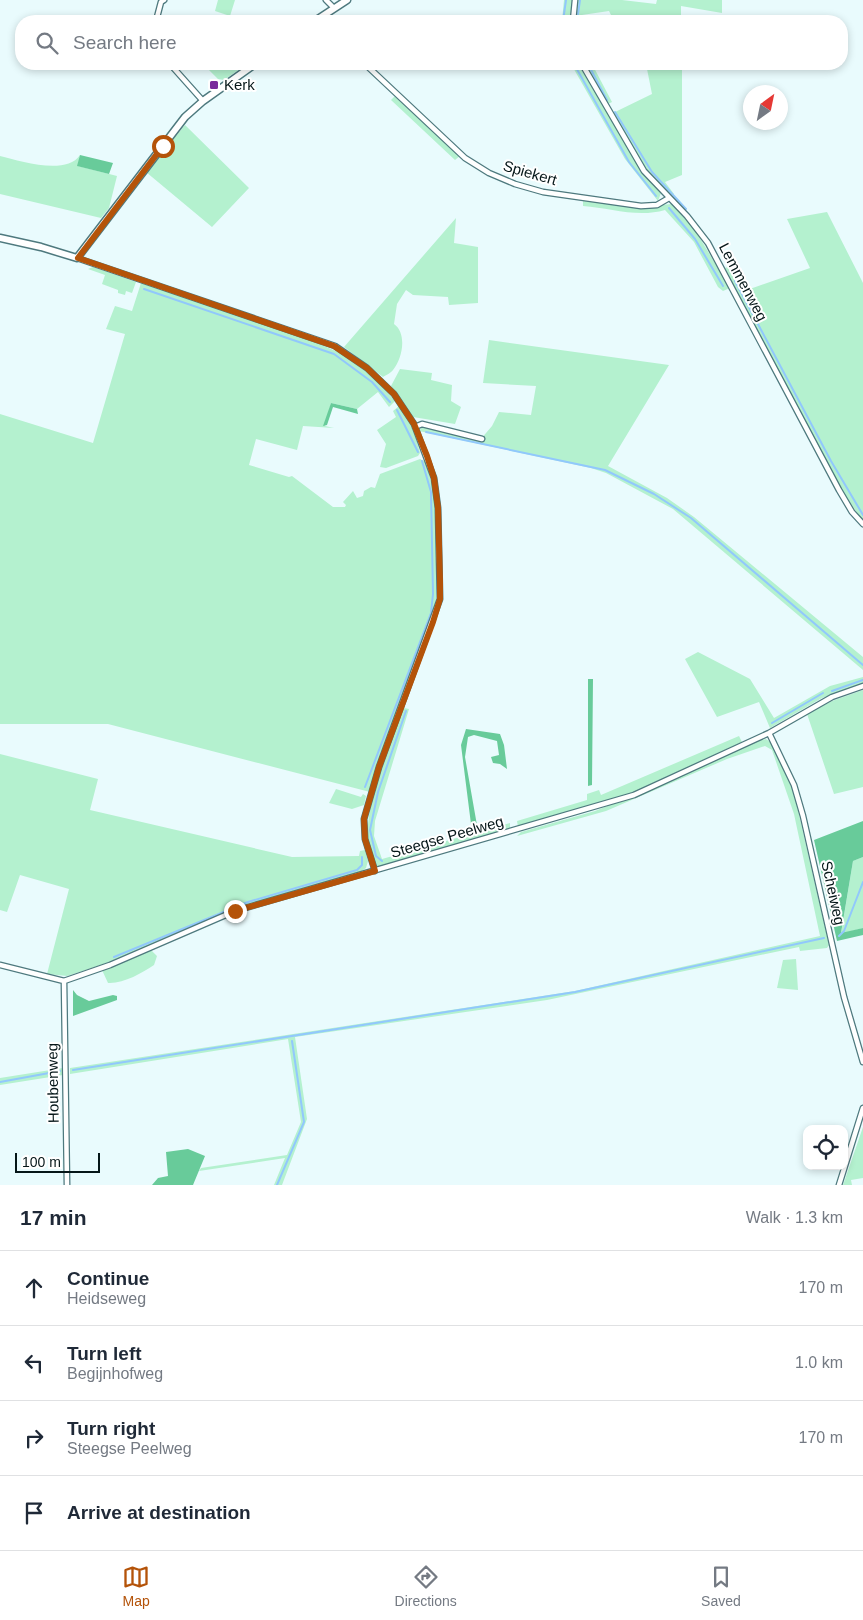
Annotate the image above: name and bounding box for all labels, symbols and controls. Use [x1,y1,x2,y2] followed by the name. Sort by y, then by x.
[15,15,848,70] search box
[33,29,61,57] icon: search
[73,32,177,53] text: Search here
[224,76,255,93] place label: Kerk
[208,79,220,91] marker: Kerk
[743,85,788,130] north arrow
[152,135,175,158] route start
[501,157,560,189] street label: Spiekert
[716,240,771,324] street label: Lemmenweg
[388,812,505,861] street label: Steegse Peelweg
[818,859,849,926] street label: Scheiweg
[224,900,247,923] route end
[43,1043,62,1123] street label: Houbenweg
[803,1125,848,1170] map controls
[803,1125,848,1170] button: locate
[15,1150,100,1173] scale bar
[22,1154,61,1170] text: 100 m
[20,1206,87,1229] text: 17 min
[746,1209,843,1226] text: Walk · 1.3 km
[67,1268,149,1289] text: Continue
[20,1274,48,1302] icon: ahead
[799,1279,843,1296] text: 170 m
[67,1290,146,1307] text: Heidseweg
[67,1343,142,1364] text: Turn left
[20,1349,48,1377] icon: left
[795,1354,843,1371] text: 1.0 km
[67,1365,163,1382] text: Begijnhofweg
[67,1418,155,1439] text: Turn right
[20,1424,48,1452] icon: right
[799,1429,843,1446] text: 170 m
[67,1440,192,1457] text: Steegse Peelweg
[20,1499,48,1527] icon: arrive
[67,1502,251,1523] text: Arrive at destination
[122,1563,150,1609] tab: Map
[395,1563,457,1609] tab: Directions
[701,1563,741,1609] tab: Saved

